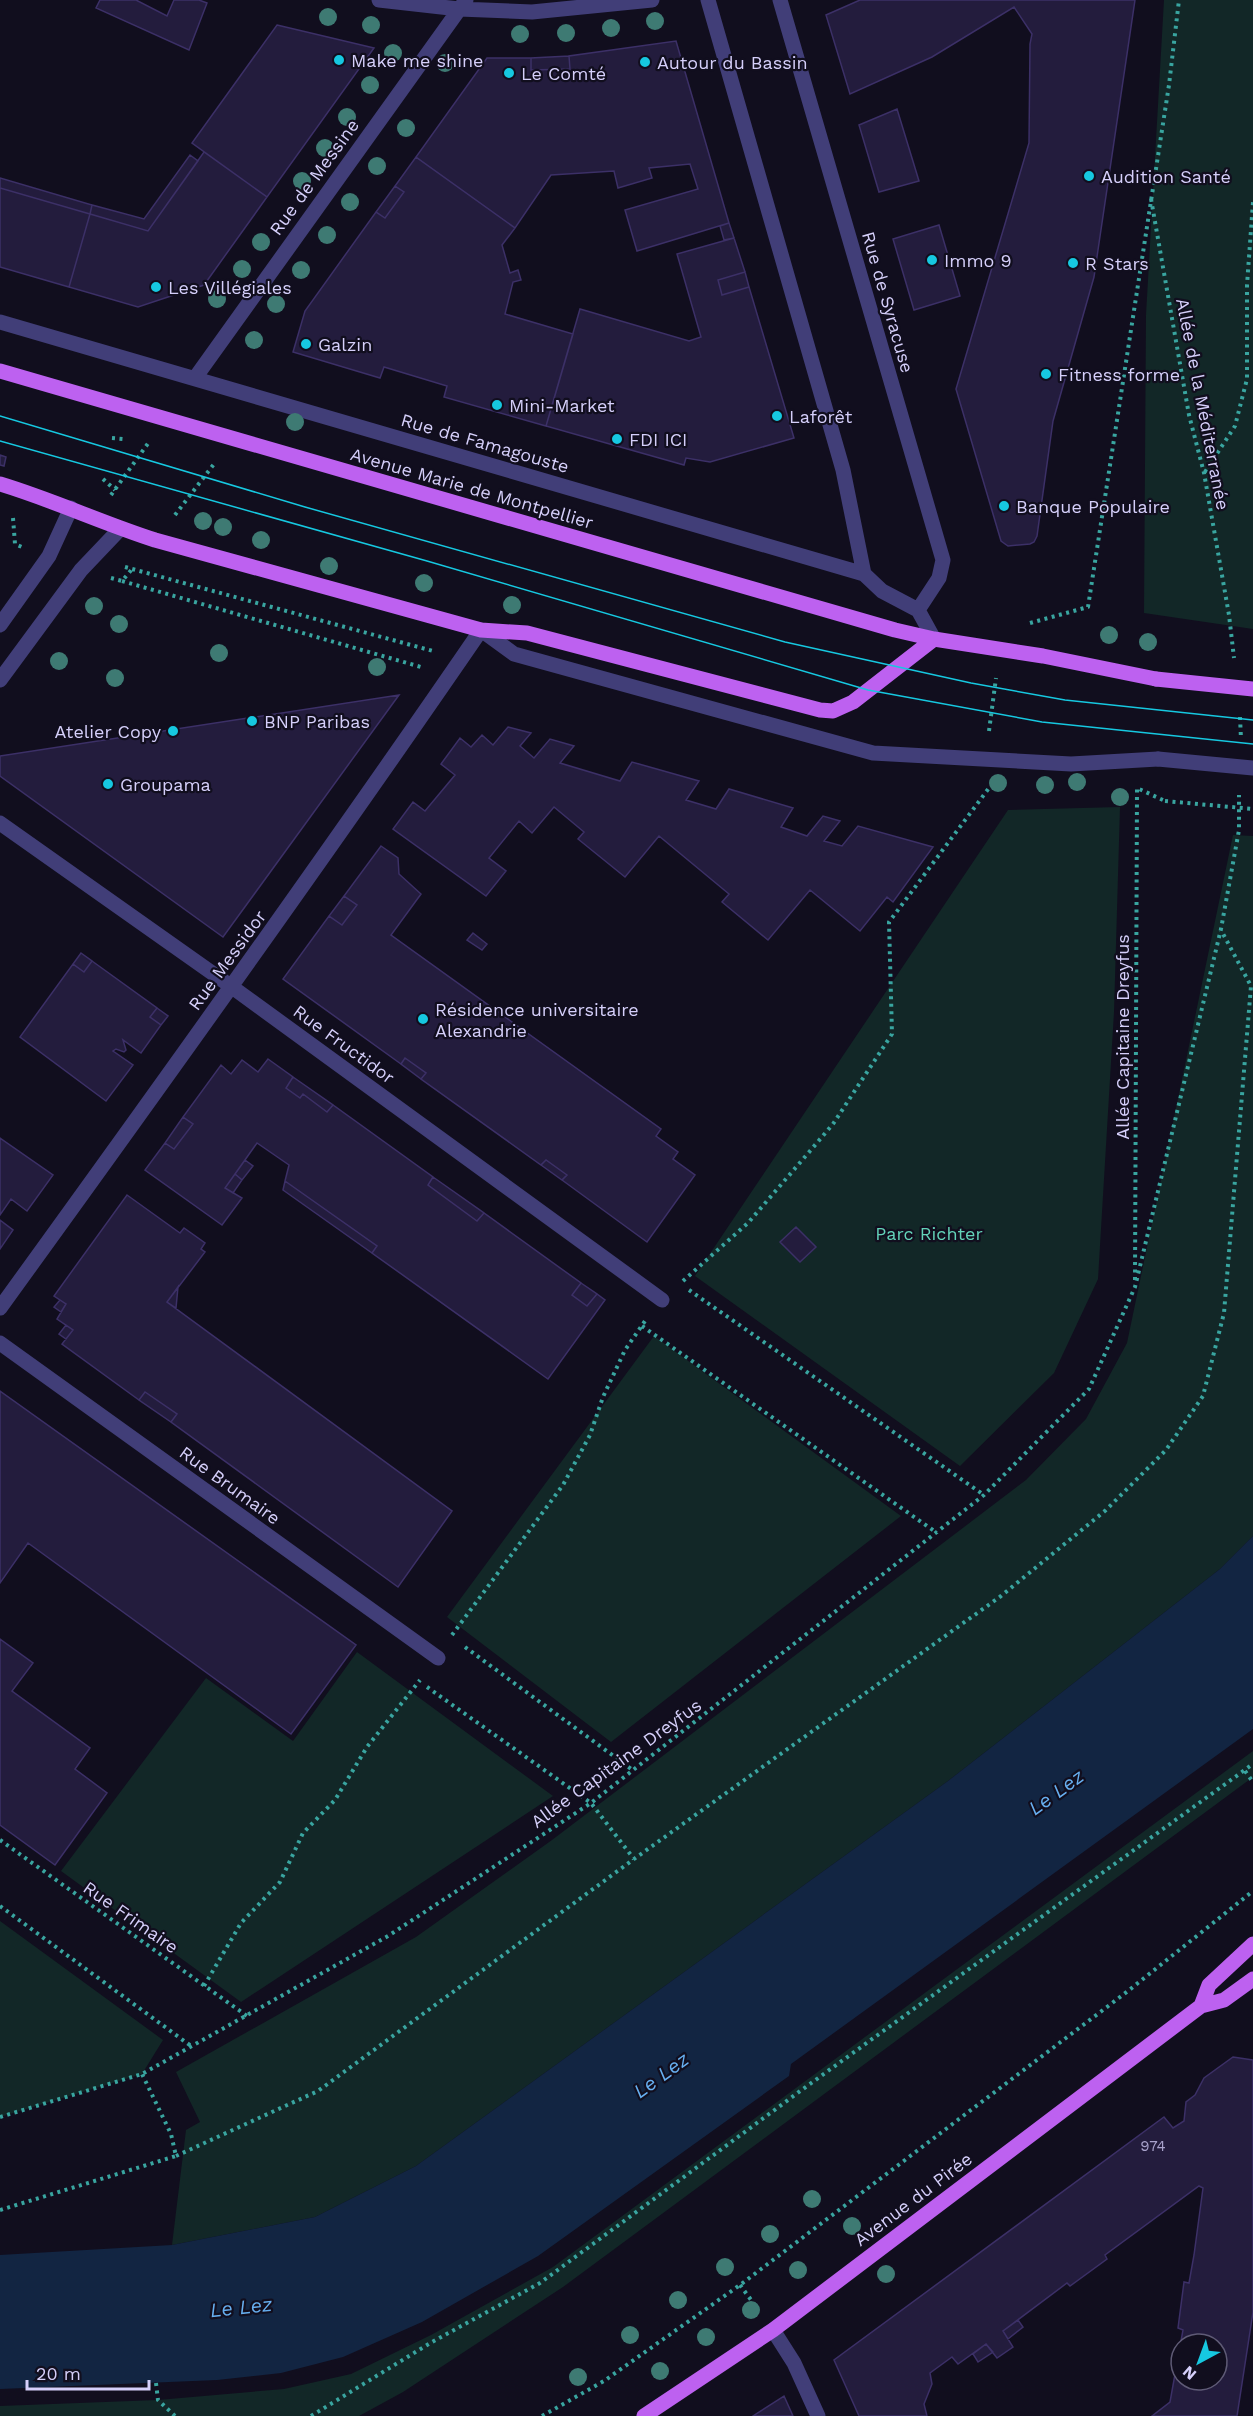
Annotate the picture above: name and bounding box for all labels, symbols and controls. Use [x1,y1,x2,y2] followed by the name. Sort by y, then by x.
[351,50,483,71] place label: Make me shine
[657,52,808,73] place label: Autour du Bassin
[332,53,346,67] marker: Make me shine
[638,55,652,69] marker: Autour du Bassin
[521,63,606,84] place label: Le Comté
[502,66,516,80] marker: Le Comté
[265,115,363,239] street label: Rue de Messine
[1101,166,1231,187] place label: Audition Santé
[1082,169,1096,183] marker: Audition Santé
[858,229,918,375] street label: Rue de Syracuse
[944,250,1012,271] place label: Immo 9
[925,253,939,267] marker: Immo 9
[1085,253,1149,274] place label: R Stars
[1066,256,1080,270] marker: R Stars
[168,277,292,298] place label: Les Villégiales
[149,280,163,294] marker: Les Villégiales
[1172,296,1234,512] street label: Allée de la Méditerranée
[318,334,372,355] place label: Galzin
[299,337,313,351] marker: Galzin
[1058,364,1180,385] place label: Fitness forme
[1039,367,1053,381] marker: Fitness forme
[509,395,615,416] place label: Mini-Market
[490,398,504,412] marker: Mini-Market
[789,406,853,427] place label: Laforêt
[399,409,571,477] street label: Rue de Famagouste
[770,409,784,423] marker: Laforêt
[629,429,687,450] place label: FDI ICI
[610,432,624,446] marker: FDI ICI
[348,443,596,533] street label: Avenue Marie de Montpellier
[1016,496,1170,517] place label: Banque Populaire
[997,499,1011,513] marker: Banque Populaire
[264,711,370,732] place label: BNP Paribas
[245,714,259,728] marker: BNP Paribas
[55,721,162,742] place label: Atelier Copy
[166,724,180,738] marker: Atelier Copy
[120,774,211,795] place label: Groupama
[101,777,115,791] marker: Groupama
[184,906,270,1014] street label: Rue Messidor
[1112,934,1133,1140] street label: Allée Capitaine Dreyfus
[435,999,639,1041] place label: Résidence universitaire Alexandrie
[289,1000,399,1088] street label: Rue Fructidor
[416,1012,430,1026] marker: Résidence universitaire Alexandrie
[875,1223,983,1244] park label: Parc Richter
[176,1441,284,1529] street label: Rue Brumaire
[527,1694,705,1832] street label: Allée Capitaine Dreyfus
[1024,1763,1089,1820] water label: Le Lez
[79,1876,183,1958] street label: Rue Frimaire
[629,2046,694,2103] water label: Le Lez
[1140,2137,1166,2155] house number: 974
[850,2148,976,2250] street label: Avenue du Pirée
[209,2292,274,2322] water label: Le Lez
[1169,2332,1229,2392] north arrow
[27,2353,148,2391] scale bar
[1179,2362,1200,2384] text: N
[36,2363,81,2384] text: 20 m

